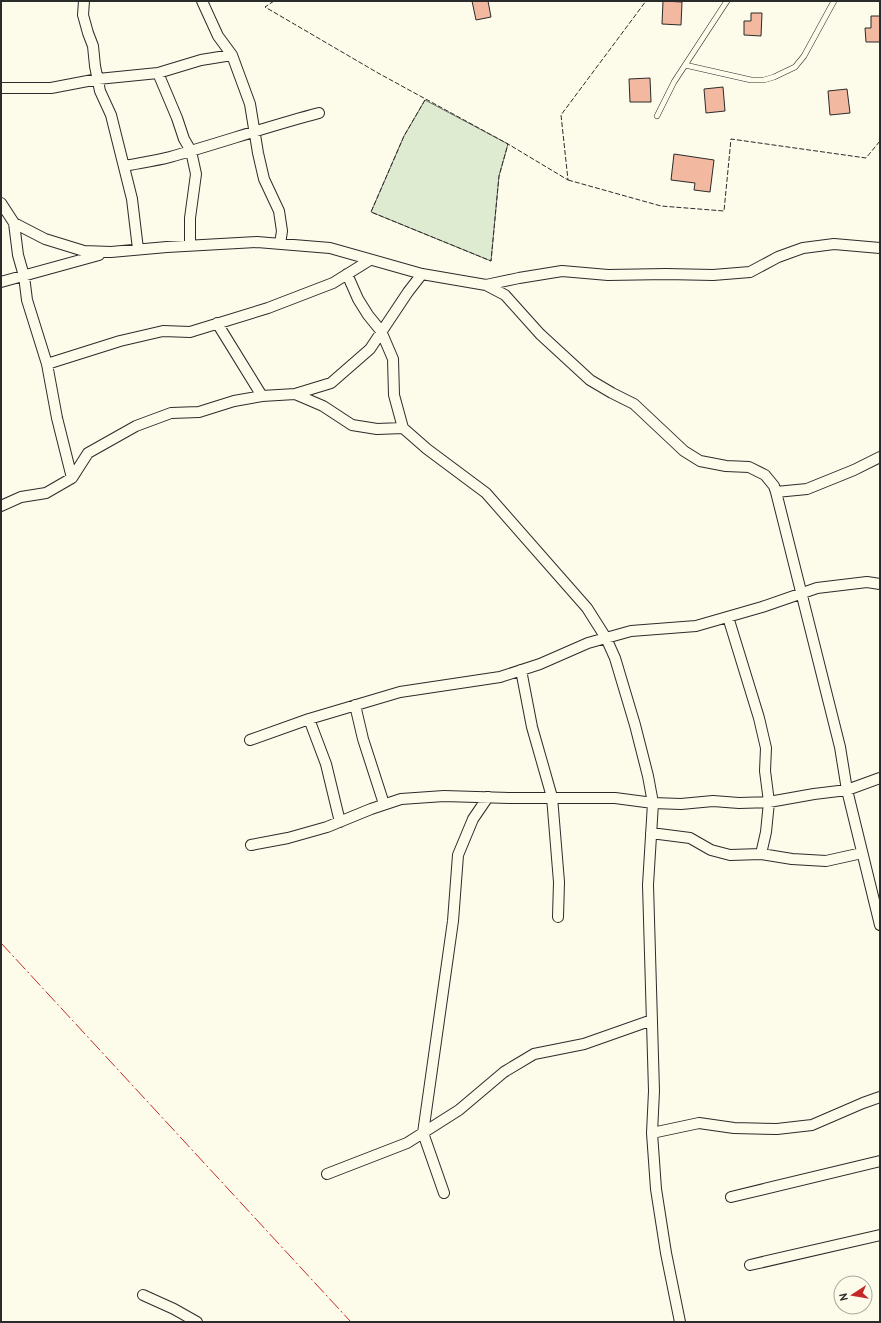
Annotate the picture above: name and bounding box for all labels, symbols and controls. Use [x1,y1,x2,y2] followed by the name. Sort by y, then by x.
[833,1275,873,1315] north arrow
[836,1292,851,1302] text: N

